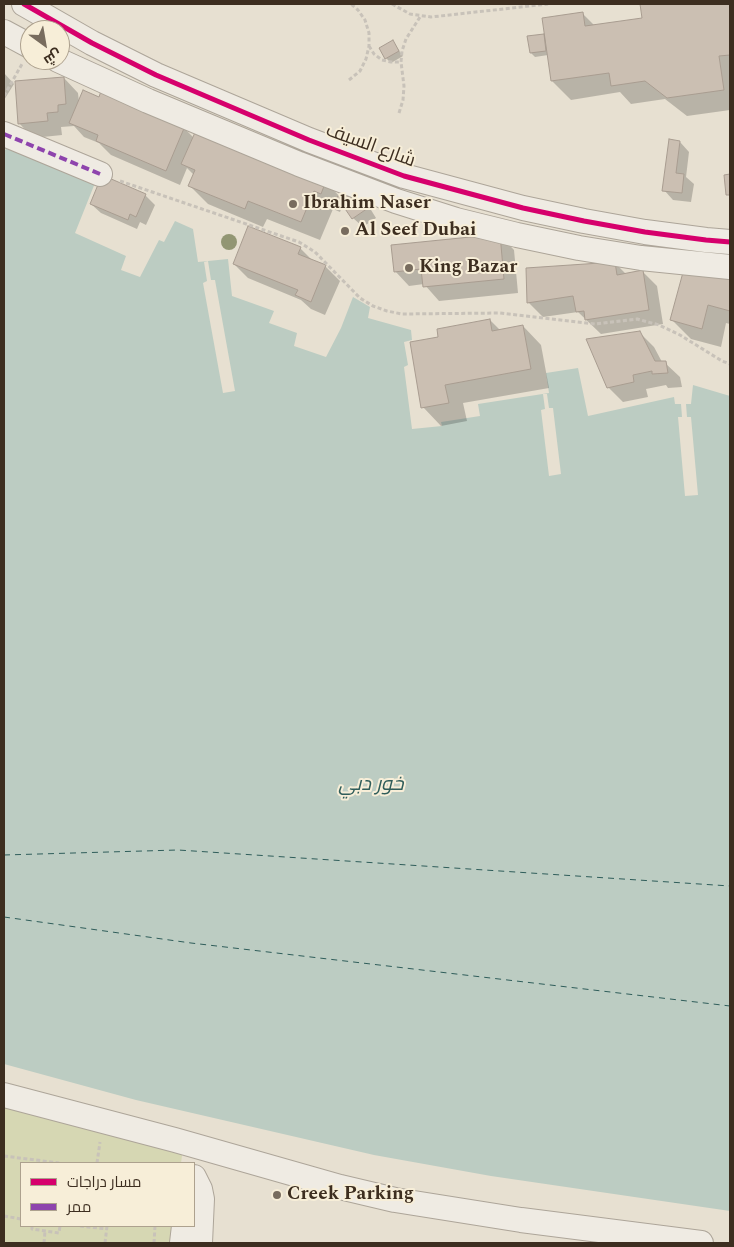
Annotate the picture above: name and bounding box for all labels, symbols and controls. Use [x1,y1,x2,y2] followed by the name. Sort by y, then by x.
[20,20,70,70] north arrow
[40,44,66,71] text: ش
[322,120,418,174] street label: شارع السيف
[303,193,431,215] place label: Ibrahim Naser
[287,198,299,210] marker: Ibrahim Naser
[355,220,476,242] place label: Al Seef Dubai
[339,225,351,237] marker: Al Seef Dubai
[419,257,517,279] place label: King Bazar
[403,262,415,274] marker: King Bazar
[338,774,404,798] water label: خور دبي
[20,1162,195,1227] legend
[67,1171,141,1194] text: مسار دراجات
[287,1184,414,1206] place label: Creek Parking
[271,1189,283,1201] marker: Creek Parking
[67,1196,91,1219] text: ممر

